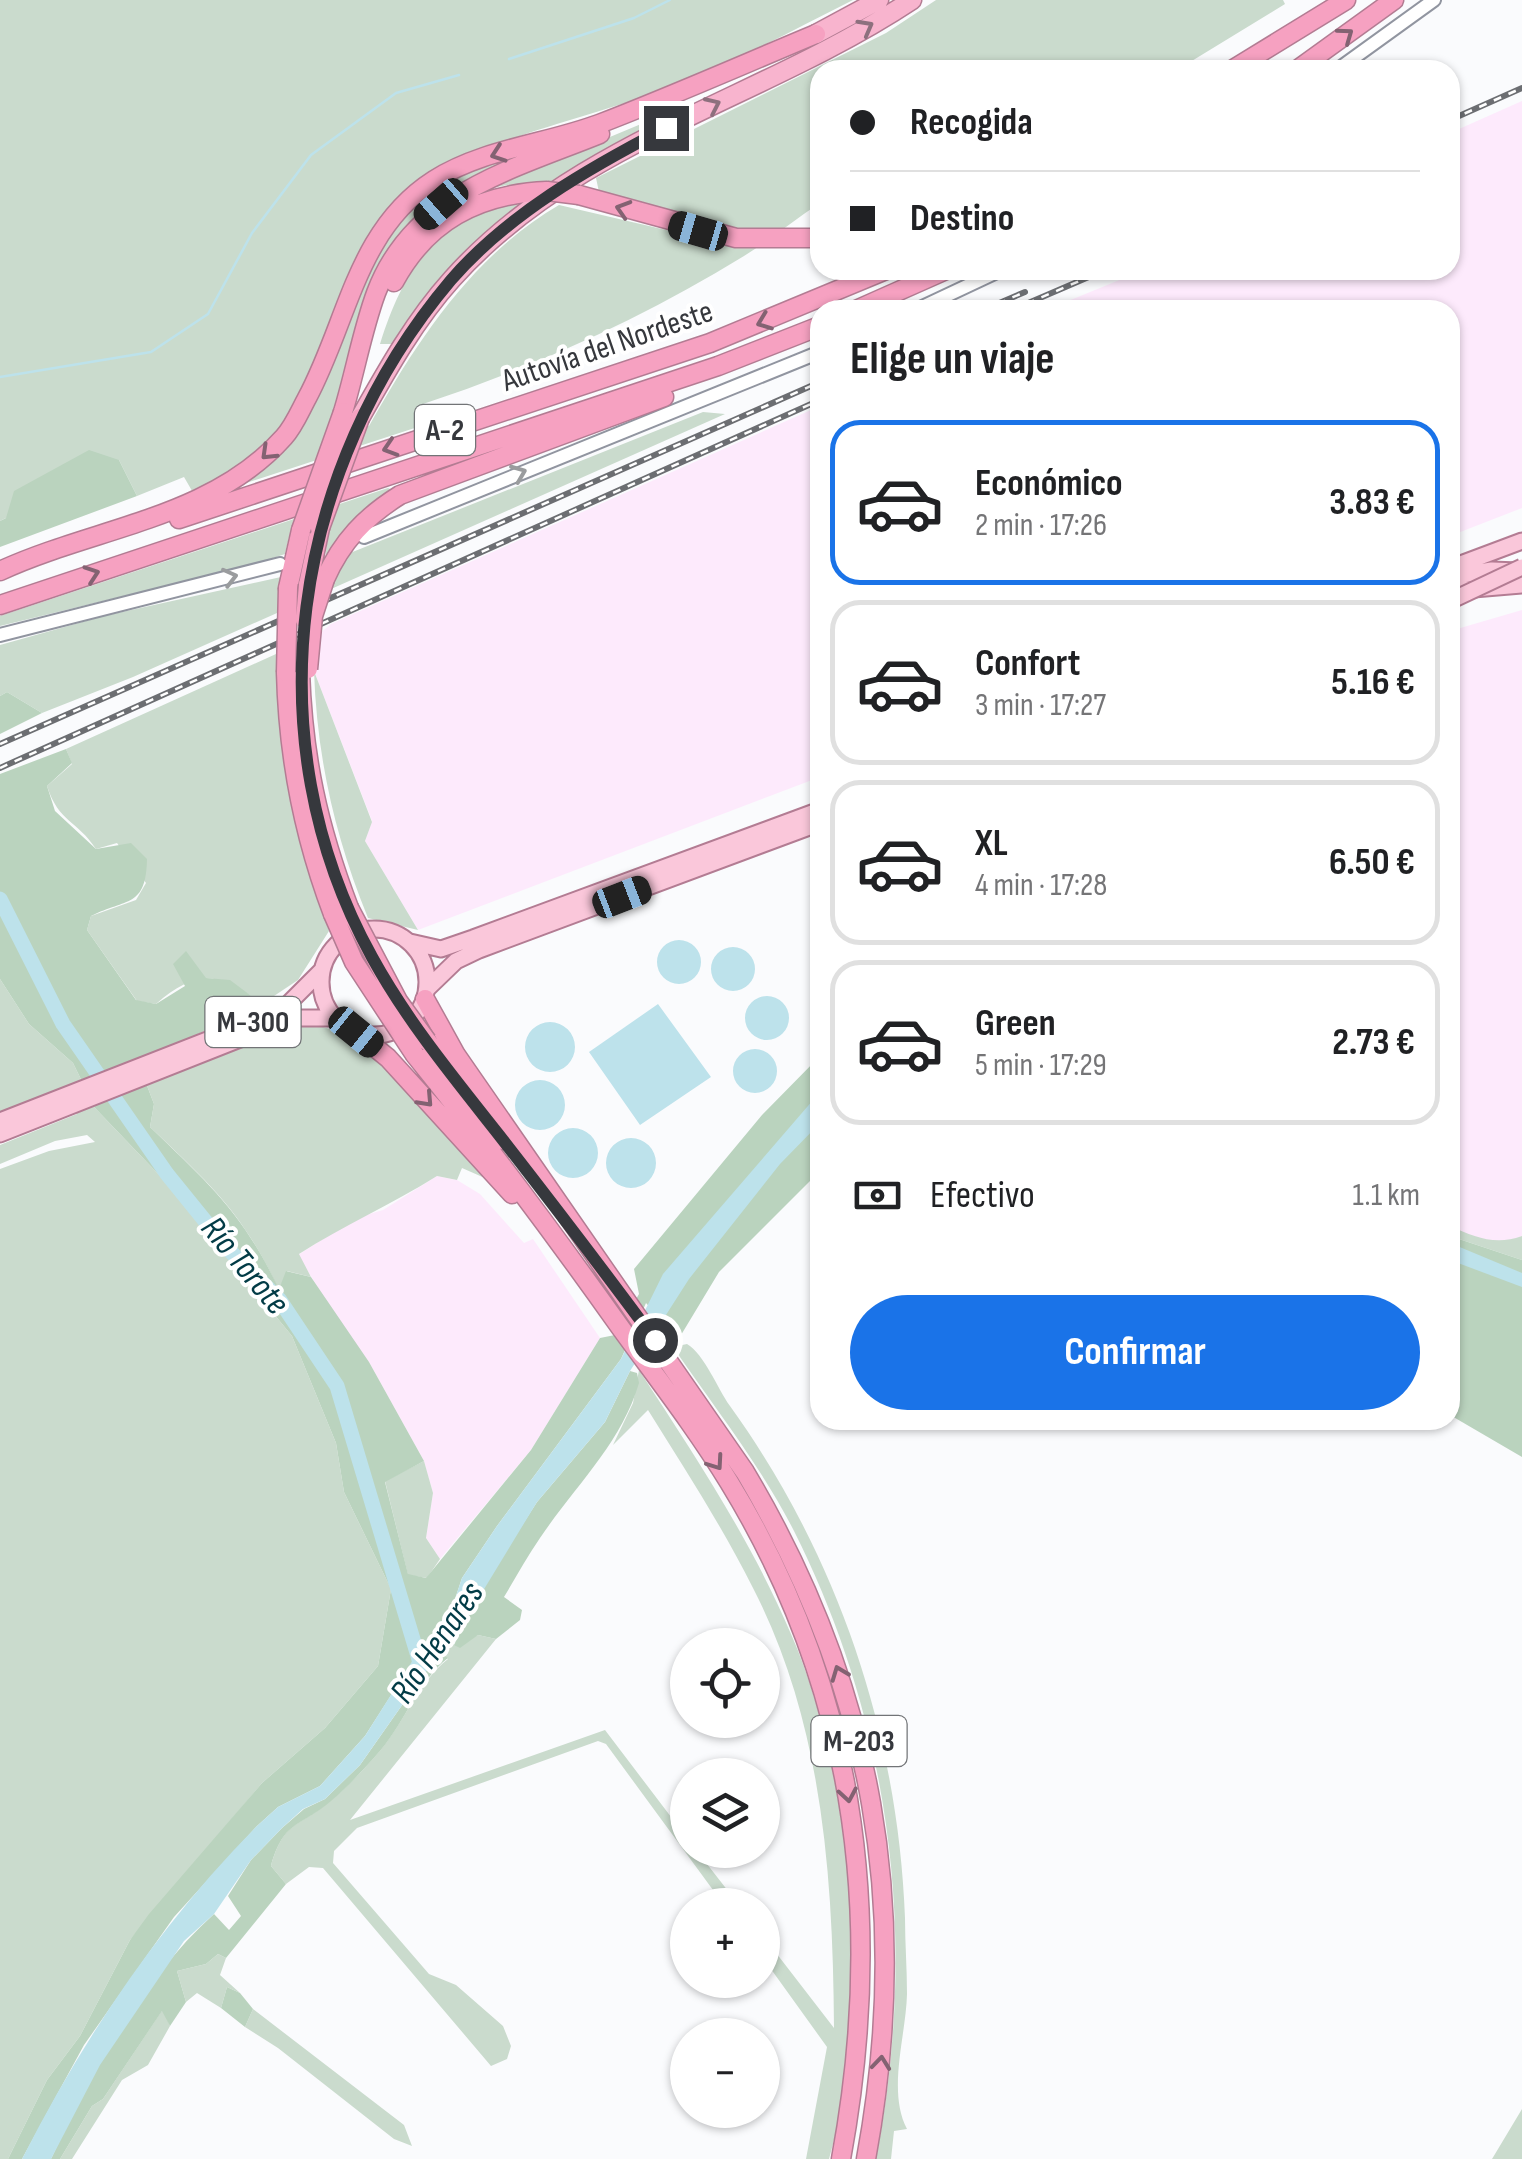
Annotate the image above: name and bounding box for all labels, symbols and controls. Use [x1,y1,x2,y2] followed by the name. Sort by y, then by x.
[856,20,874,40] one-way arrow
[1334,29,1353,47] one-way arrow
[703,98,721,118] one-way arrow
[910,100,1033,145] text: Recogida
[644,106,689,151] route end
[491,142,508,162] one-way arrow
[409,173,473,235] car
[910,196,1014,241] text: Destino
[616,200,633,221] one-way arrow
[665,208,731,254] car
[496,292,718,401] street label: Autovía del Nordeste
[756,310,774,330] one-way arrow
[850,332,1055,387] text: Elige un viaje
[415,405,475,455] road number: A-2
[382,436,399,457] one-way arrow
[261,441,279,459] one-way arrow
[855,458,945,548] icon: car
[975,461,1123,506] text: Económico
[509,465,527,485] one-way arrow
[1329,480,1415,525] text: 3.83 €
[975,506,1107,545] text: 2 min · 17:26
[83,566,100,586] one-way arrow
[221,568,238,589] one-way arrow
[855,638,945,728] icon: car
[975,641,1080,686] text: Confort
[1331,660,1415,705] text: 5.16 €
[975,686,1106,725] text: 3 min · 17:27
[855,818,945,908] icon: car
[975,821,1008,866] text: XL
[1329,840,1415,885] text: 6.50 €
[975,866,1107,905] text: 4 min · 17:28
[589,872,655,922] car
[206,997,300,1047] road number: M-300
[855,998,945,1088] icon: car
[323,1001,389,1063] car
[975,1001,1056,1046] text: Green
[1332,1020,1415,1065] text: 2.73 €
[975,1046,1107,1085] text: 5 min · 17:29
[414,1088,432,1107] one-way arrow
[850,1168,905,1223] icon: cash
[930,1173,1035,1218] text: Efectivo
[1353,1176,1420,1215] text: 1.1 km
[191,1208,299,1324] water label: Río Torote
[850,1295,1420,1410] button: Confirmar
[633,1318,678,1363] route start
[704,1451,722,1470] one-way arrow
[381,1573,494,1712] water label: Río Henares
[670,1628,780,2128] map controls
[670,1628,780,1738] button: locate
[830,1666,851,1683] one-way arrow
[812,1716,906,1766] road number: M-203
[670,1758,780,1868] button: layers
[837,1787,858,1803] one-way arrow
[670,1888,780,1998] button: +
[670,2018,780,2128] button: −
[870,2054,891,2070] one-way arrow

